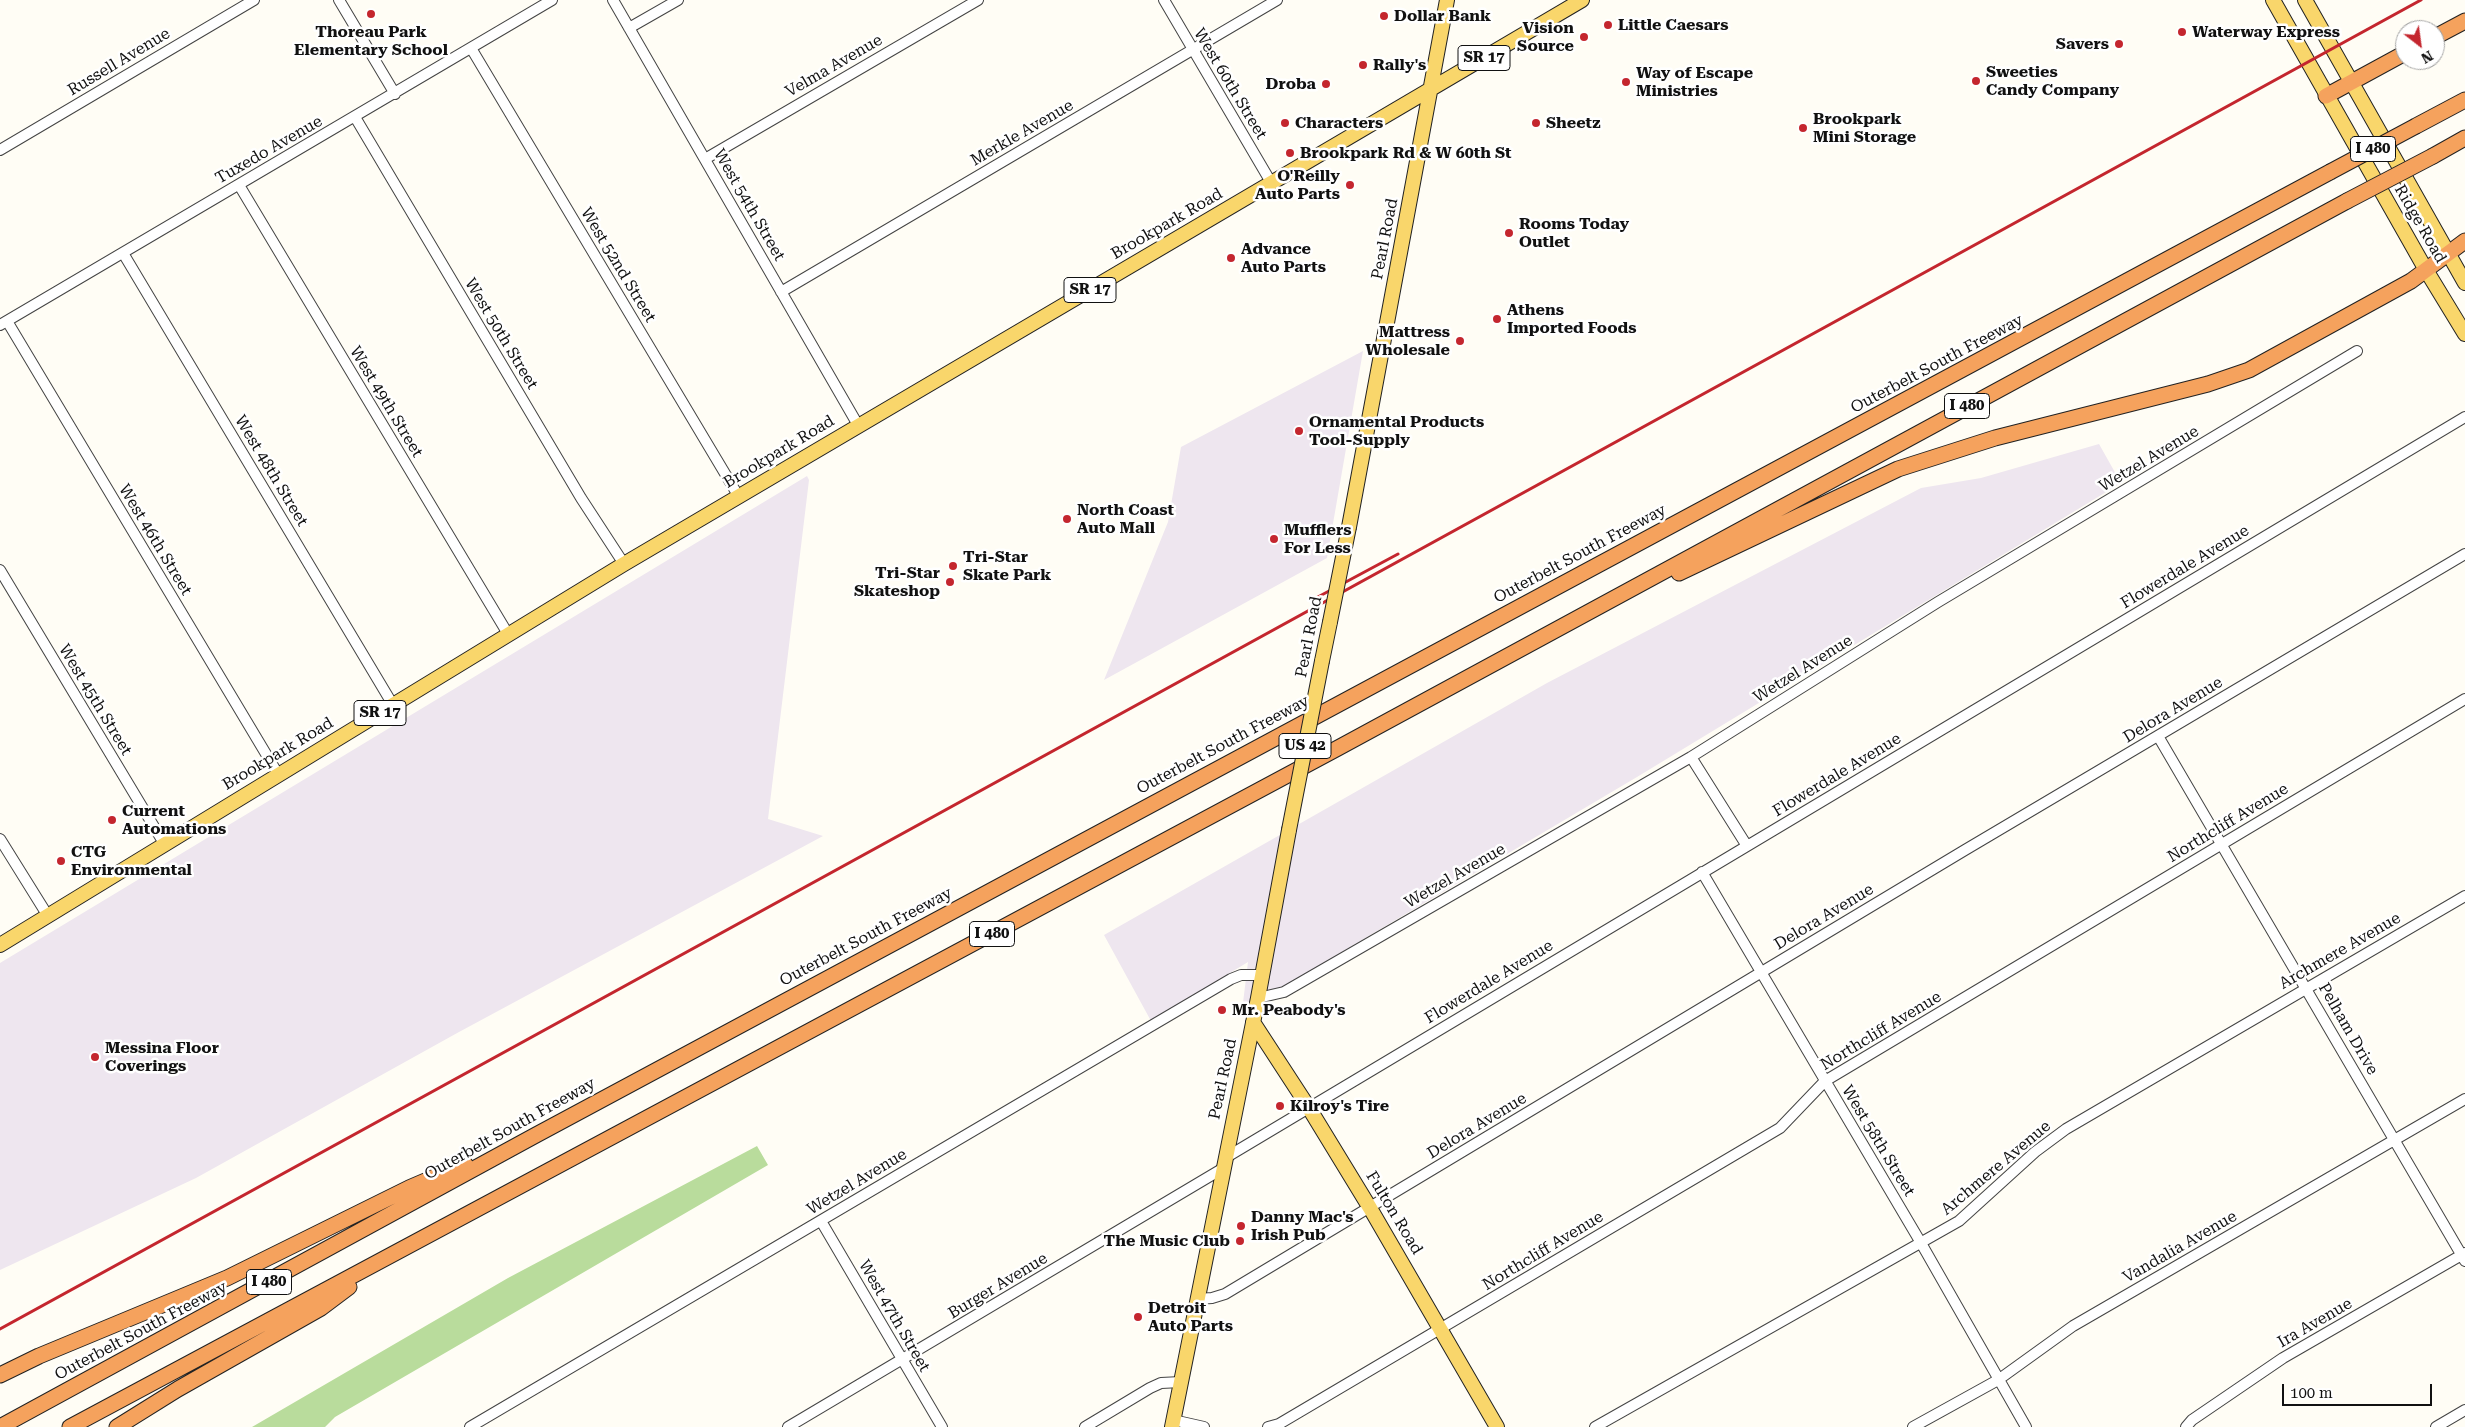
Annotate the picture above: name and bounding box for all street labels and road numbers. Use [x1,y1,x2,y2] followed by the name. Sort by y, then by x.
[64,24,174,100] street label: Russell Avenue
[1189,25,1271,143] street label: West 60th Street
[782,31,886,101] street label: Velma Avenue
[1458,46,1510,70] road number: SR 17
[967,96,1077,170] street label: Merkle Avenue
[212,112,326,188] street label: Tuxedo Avenue
[2350,136,2396,162] road number: I 480
[709,146,789,264] street label: West 54th Street
[2390,181,2450,267] street label: Ridge Road
[1108,184,1226,264] street label: Brookpark Road
[1368,197,1402,281] street label: Pearl Road
[576,204,660,326] street label: West 52nd Street
[460,275,542,393] street label: West 50th Street
[1064,278,1116,302] road number: SR 17
[1848,310,2026,418] street label: Outerbelt South Freeway
[345,343,427,461] street label: West 49th Street
[1944,394,1990,418] road number: I 480
[720,411,838,493] street label: Brookpark Road
[230,412,312,530] street label: West 48th Street
[2096,422,2202,496] street label: Wetzel Avenue
[114,481,196,599] street label: West 46th Street
[1491,500,1669,608] street label: Outerbelt South Freeway
[2117,521,2253,613] street label: Flowerdale Avenue
[1292,595,1326,679] street label: Pearl Road
[1750,631,1856,707] street label: Wetzel Avenue
[54,641,136,759] street label: West 45th Street
[2120,673,2226,747] street label: Delora Avenue
[1134,691,1312,799] street label: Outerbelt South Freeway
[354,700,406,726] road number: SR 17
[219,713,337,795] street label: Brookpark Road
[1769,729,1905,821] street label: Flowerdale Avenue
[1279,734,1331,758] road number: US 42
[2164,779,2292,867] street label: Northcliff Avenue
[1401,839,1509,913] street label: Wetzel Avenue
[1771,880,1877,954] street label: Delora Avenue
[777,883,955,991] street label: Outerbelt South Freeway
[2276,908,2404,994] street label: Archmere Avenue
[970,922,1014,946] road number: I 480
[1421,936,1557,1028] street label: Flowerdale Avenue
[2314,980,2382,1078] street label: Pelham Drive
[1817,987,1945,1075] street label: Northcliff Avenue
[1205,1037,1241,1121] street label: Pearl Road
[421,1074,599,1184] street label: Outerbelt South Freeway
[1837,1082,1919,1200] street label: West 58th Street
[1424,1089,1530,1163] street label: Delora Avenue
[1937,1117,2055,1219] street label: Archmere Avenue
[804,1145,910,1219] street label: Wetzel Avenue
[1362,1168,1426,1258] street label: Fulton Road
[1479,1207,1607,1295] street label: Northcliff Avenue
[2120,1207,2240,1287] street label: Vandalia Avenue
[945,1249,1051,1323] street label: Burger Avenue
[854,1257,934,1375] street label: West 47th Street
[246,1270,292,1294] road number: I 480
[52,1277,230,1385] street label: Outerbelt South Freeway
[2274,1294,2356,1352] street label: Ira Avenue

